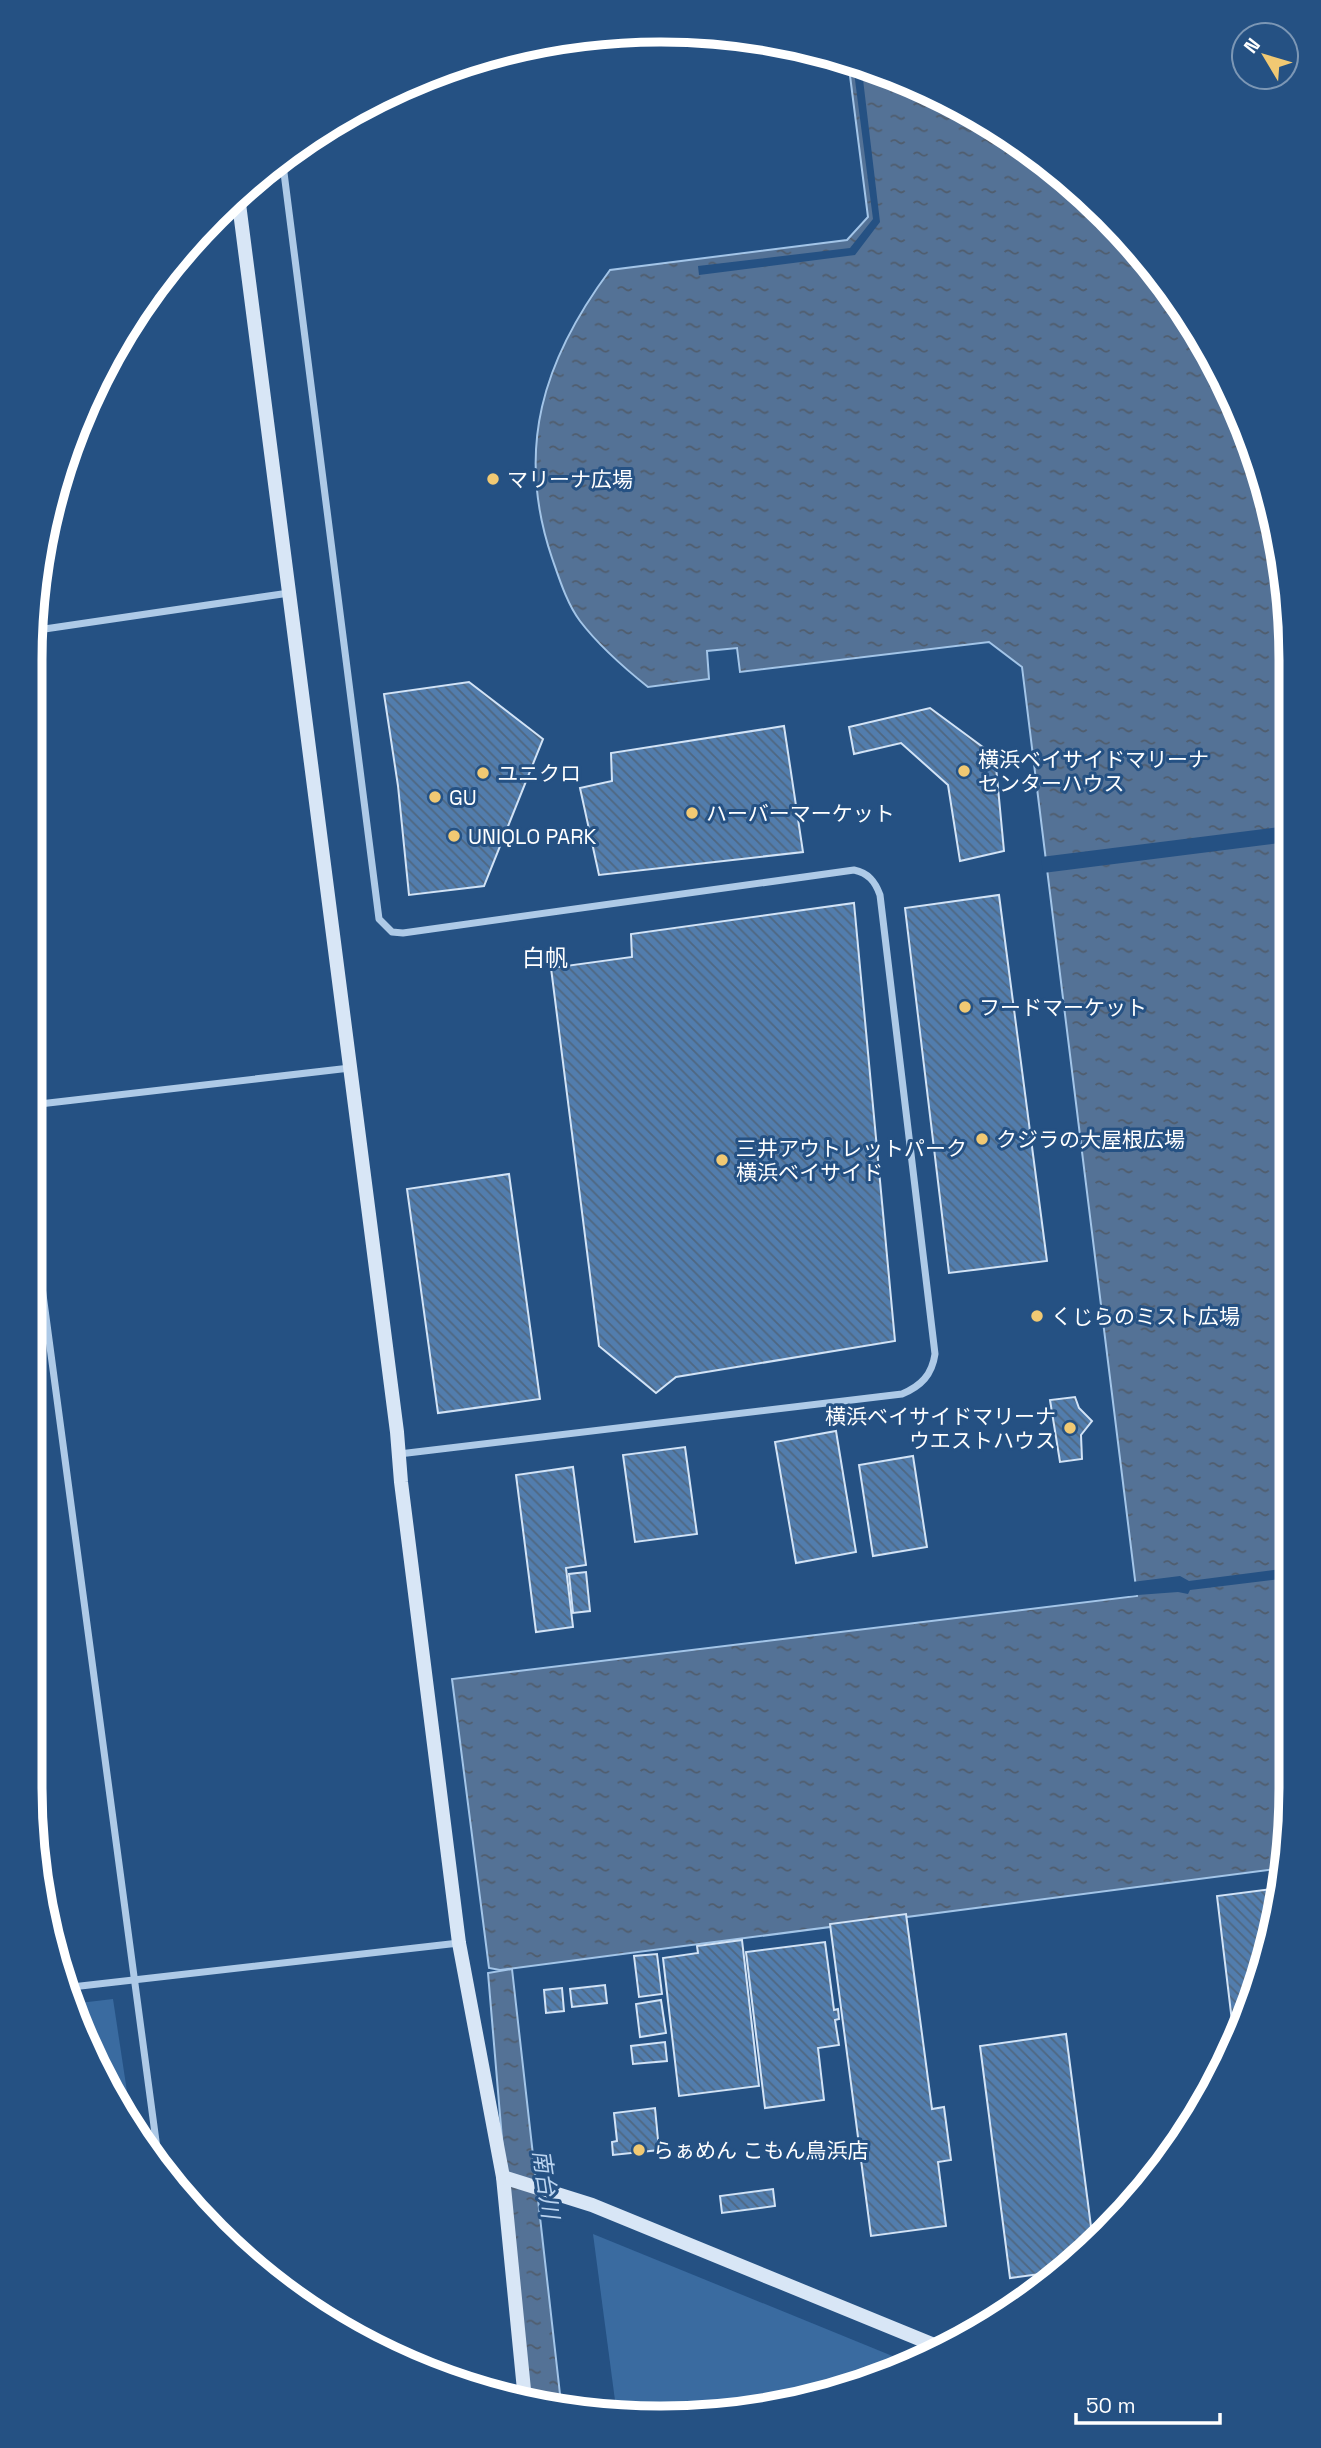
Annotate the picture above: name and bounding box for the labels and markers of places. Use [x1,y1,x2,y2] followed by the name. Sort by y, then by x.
[507,466,633,493] place label: マリーナ広場
[485,471,501,487] marker: マリーナ広場
[978,746,1209,797] place label: 横浜ベイサイドマリーナ センターハウス
[497,760,581,787] place label: ユニクロ
[956,763,972,779] marker: 横浜ベイサイドマリーナ センターハウス
[475,765,491,781] marker: ユニクロ
[449,784,477,811] place label: GU
[427,789,443,805] marker: GU
[706,800,895,827] place label: ハーバーマーケット
[684,805,700,821] marker: ハーバーマーケット
[468,823,597,850] place label: UNIQLO PARK
[446,828,462,844] marker: UNIQLO PARK
[979,994,1147,1021] place label: フードマーケット
[957,999,973,1015] marker: フードマーケット
[996,1126,1185,1153] place label: クジラの大屋根広場
[974,1131,990,1147] marker: クジラの大屋根広場
[736,1135,967,1186] place label: 三井アウトレットパーク 横浜ベイサイド
[714,1152,730,1168] marker: 三井アウトレットパーク 横浜ベイサイド
[1051,1303,1240,1330] place label: くじらのミスト広場
[1029,1308,1045,1324] marker: くじらのミスト広場
[825,1403,1056,1454] place label: 横浜ベイサイドマリーナ ウエストハウス
[1062,1420,1078,1436] marker: 横浜ベイサイドマリーナ ウエストハウス
[653,2137,868,2164] place label: らぁめん こもん鳥浜店
[631,2142,647,2158] marker: らぁめん こもん鳥浜店

